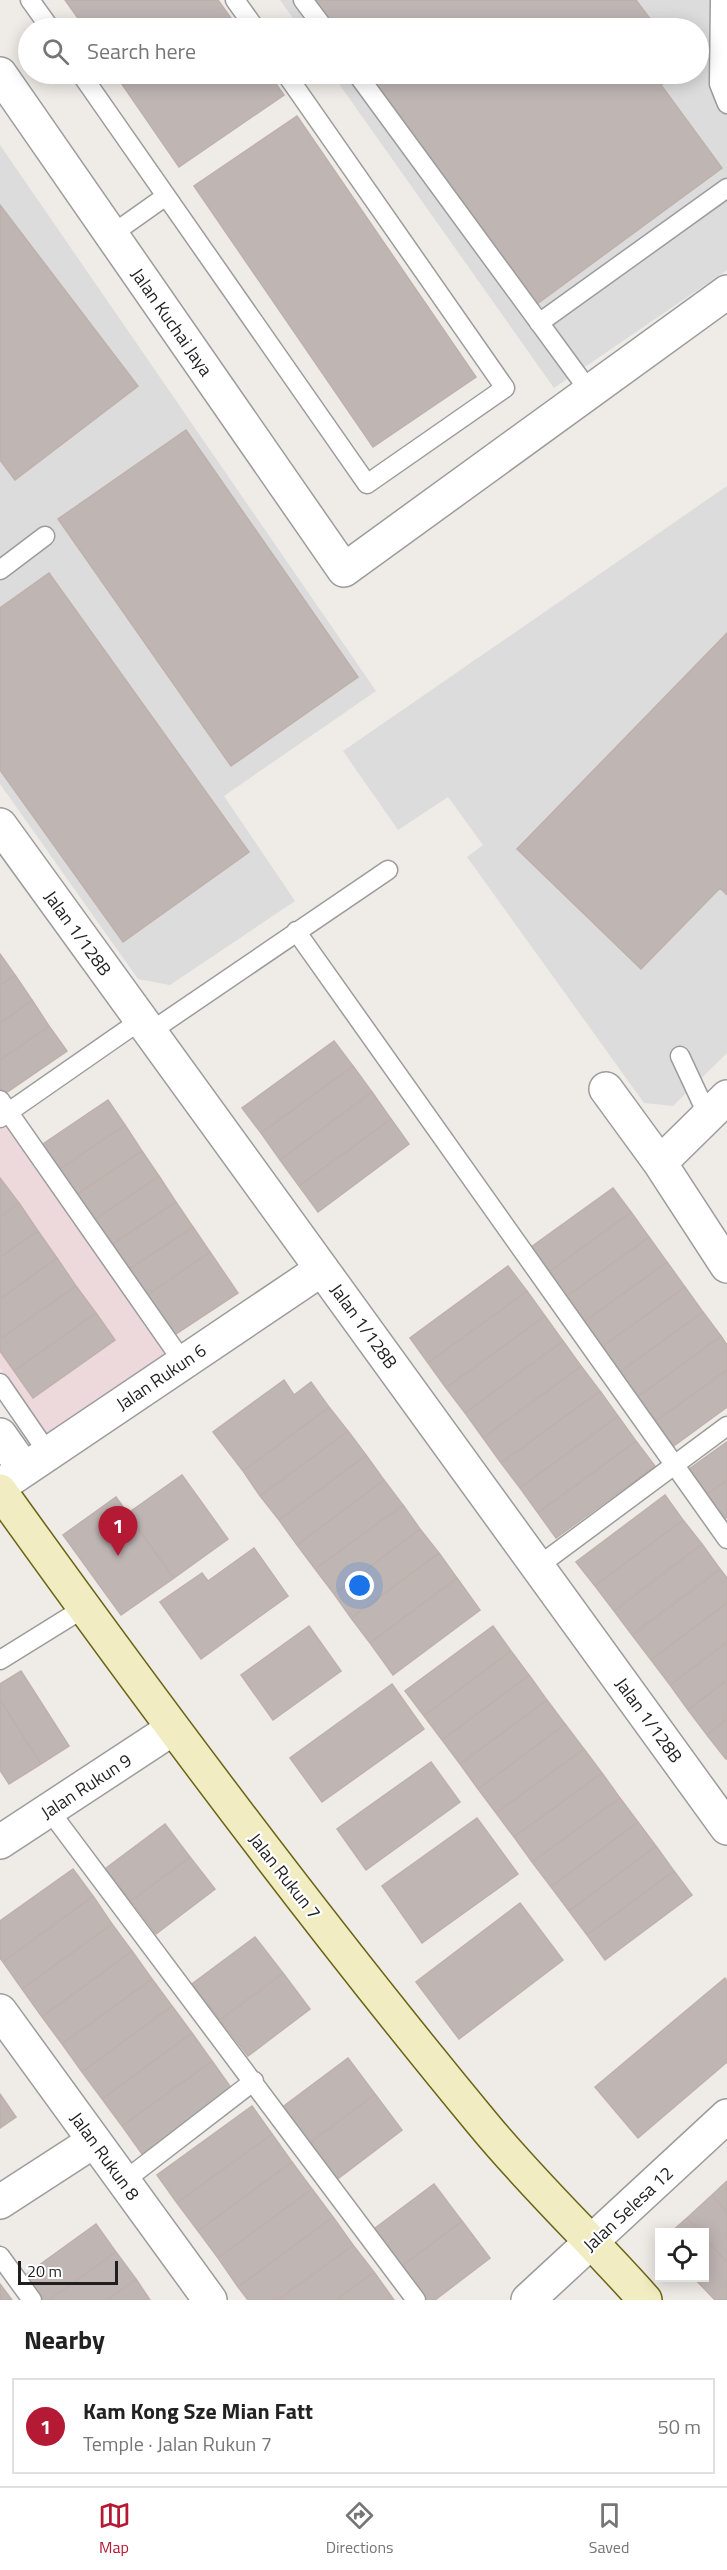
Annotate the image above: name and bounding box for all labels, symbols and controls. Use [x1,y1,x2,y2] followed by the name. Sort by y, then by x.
[18,18,709,84] search box
[87,34,196,68] text: Search here
[39,35,72,68] icon: search
[125,262,219,382] street label: Jalan Kuchai Jaya
[38,885,118,981] street label: Jalan 1/128B
[324,1278,404,1374] street label: Jalan 1/128B
[111,1337,211,1417] street label: Jalan Rukun 6
[98,1506,138,1556] pin: 1
[345,1571,374,1600] your location
[609,1672,689,1768] street label: Jalan 1/128B
[35,1746,137,1826] street label: Jalan Rukun 9
[243,1827,327,1925] street label: Jalan Rukun 7
[64,2106,146,2206] street label: Jalan Rukun 8
[577,2160,679,2258] street label: Jalan Selesa 12
[655,2228,709,2282] map controls
[655,2228,709,2282] button: locate
[18,2258,118,2286] scale bar
[27,2259,62,2283] text: 20 m
[24,2320,105,2359] text: Nearby
[83,2394,313,2428] text: Kam Kong Sze Mian Fatt
[40,2411,51,2442] text: 1
[657,2411,701,2442] text: 50 m
[83,2428,272,2459] text: Temple · Jalan Rukun 7
[98,2499,131,2559] tab: Map
[326,2499,394,2559] tab: Directions
[589,2499,629,2559] tab: Saved

